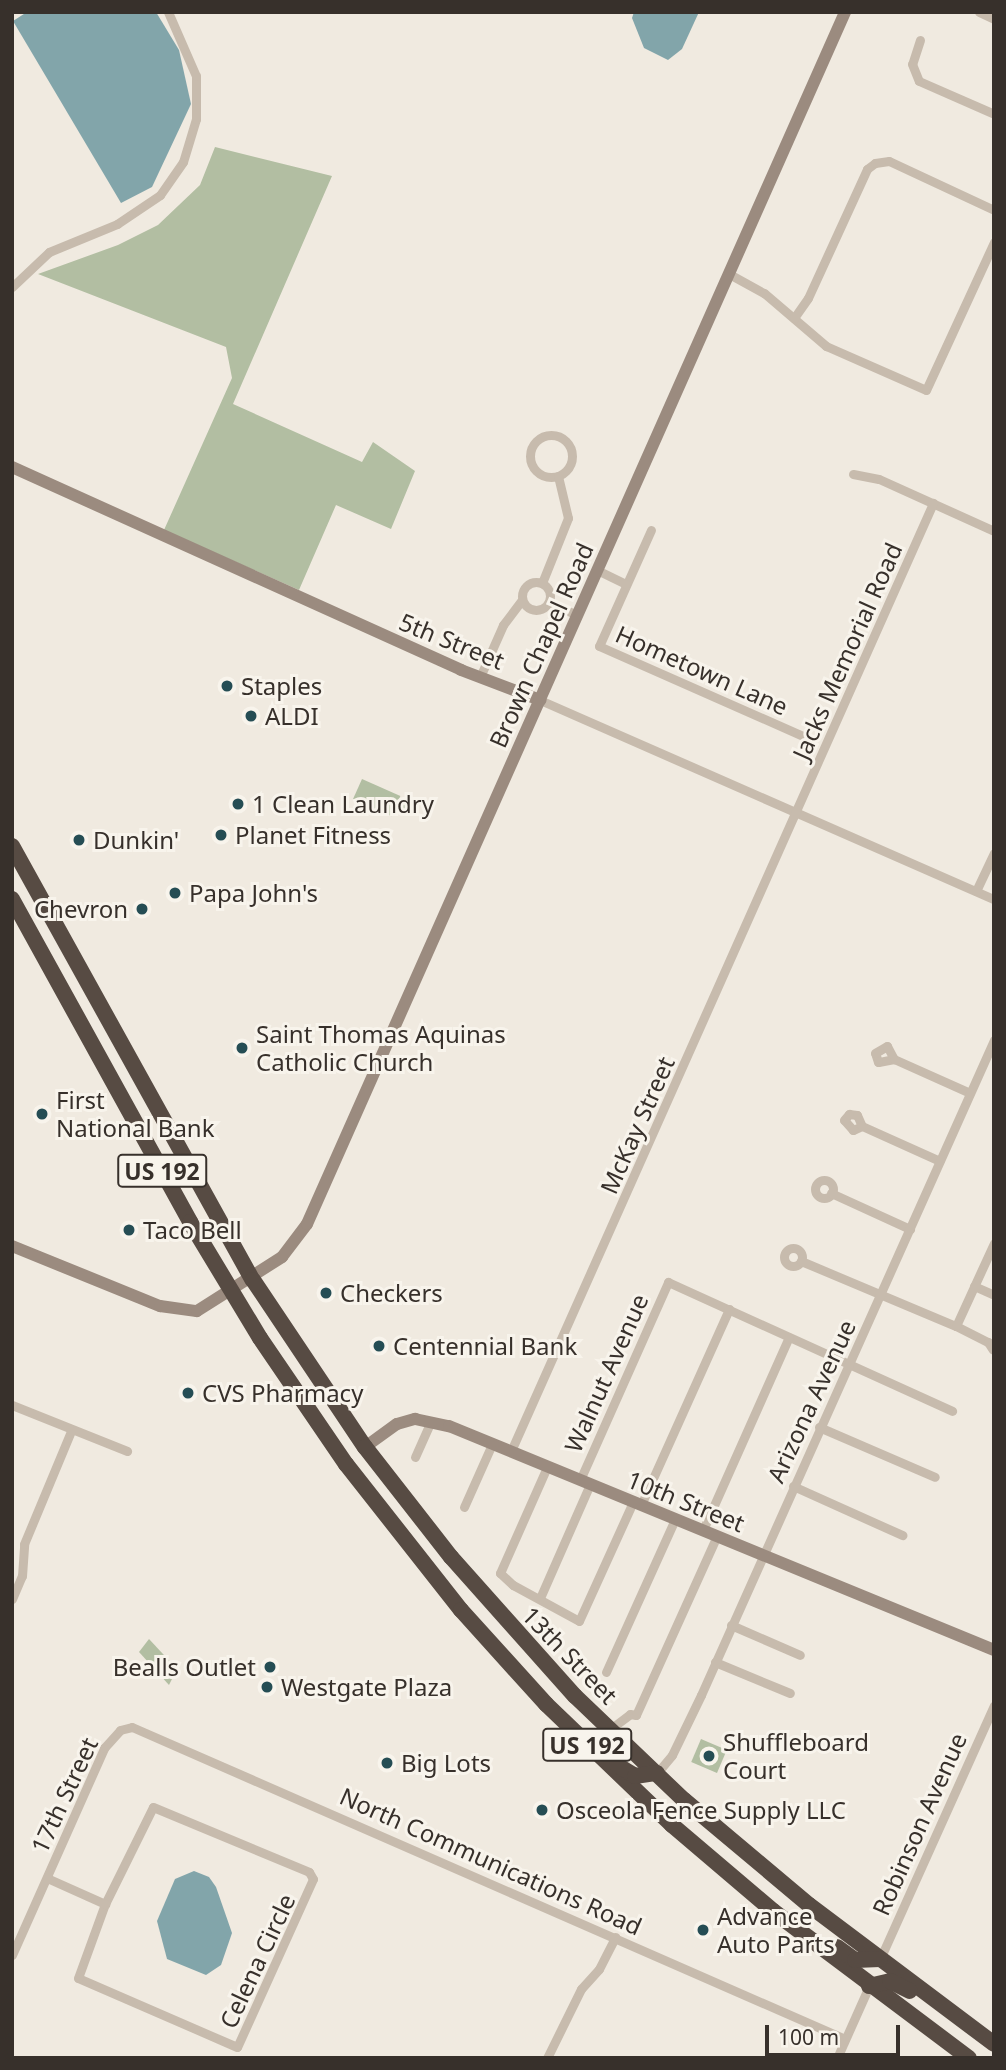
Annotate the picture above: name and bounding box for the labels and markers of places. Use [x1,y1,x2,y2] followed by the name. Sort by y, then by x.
[241,672,322,700] place label: Staples
[219,678,235,694] marker: Staples
[265,702,319,730] place label: ALDI
[243,708,259,724] marker: ALDI
[252,790,434,818] place label: 1 Clean Laundry
[230,796,246,812] marker: 1 Clean Laundry
[235,821,391,849] place label: Planet Fitness
[93,826,179,854] place label: Dunkin'
[213,827,229,843] marker: Planet Fitness
[71,832,87,848] marker: Dunkin'
[189,879,318,907] place label: Papa John's
[167,885,183,901] marker: Papa John's
[34,895,128,923] place label: Chevron
[134,901,150,917] marker: Chevron
[256,1020,506,1076] place label: Saint Thomas Aquinas Catholic Church
[234,1040,250,1056] marker: Saint Thomas Aquinas Catholic Church
[56,1086,215,1142] place label: First National Bank
[34,1106,50,1122] marker: First National Bank
[143,1216,242,1244] place label: Taco Bell
[121,1222,137,1238] marker: Taco Bell
[340,1279,443,1307] place label: Checkers
[318,1285,334,1301] marker: Checkers
[393,1332,577,1360] place label: Centennial Bank
[371,1338,387,1354] marker: Centennial Bank
[202,1379,363,1407] place label: CVS Pharmacy
[180,1385,196,1401] marker: CVS Pharmacy
[113,1653,256,1681] place label: Bealls Outlet
[262,1659,278,1675] marker: Bealls Outlet
[281,1673,452,1701] place label: Westgate Plaza
[259,1679,275,1695] marker: Westgate Plaza
[723,1728,869,1784] place label: Shuffleboard Court
[701,1748,717,1764] marker: Shuffleboard Court
[401,1749,491,1777] place label: Big Lots
[379,1755,395,1771] marker: Big Lots
[556,1796,846,1824] place label: Osceola Fence Supply LLC
[534,1802,550,1818] marker: Osceola Fence Supply LLC
[717,1902,835,1958] place label: Advance Auto Parts
[695,1922,711,1938] marker: Advance Auto Parts

